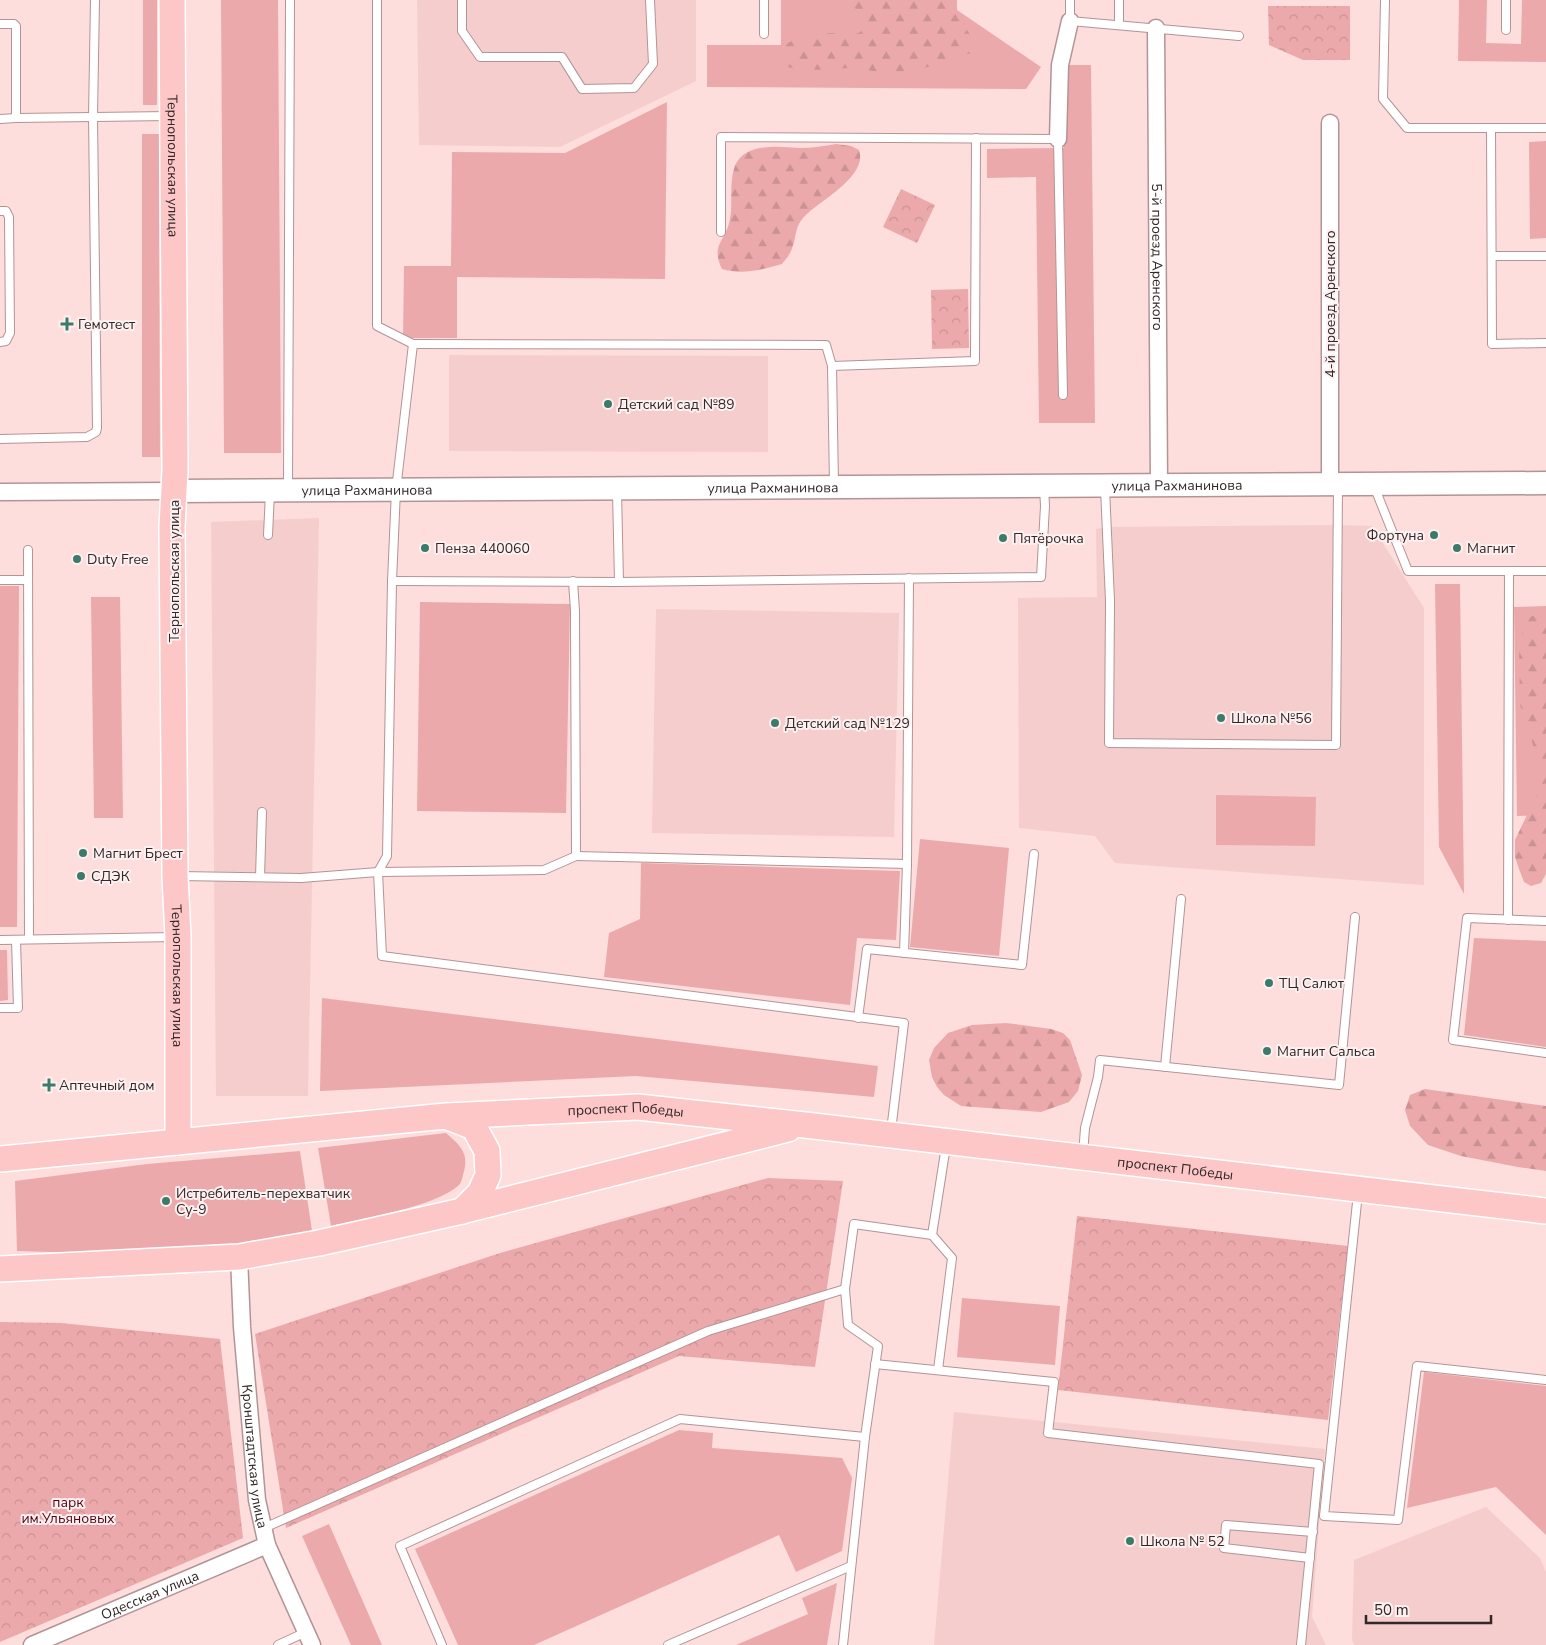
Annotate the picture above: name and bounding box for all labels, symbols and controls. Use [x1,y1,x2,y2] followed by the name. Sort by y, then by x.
[163,95,183,237] street label: Тернопольская улица
[1147,183,1167,331] street label: 5-й проезд Аренского
[1321,230,1340,378] street label: 4-й проезд Аренского
[78,315,136,334] place label: Гемотест
[60,317,74,331] marker: Гемотест
[618,395,735,414] place label: Детский сад №89
[602,398,614,410] marker: Детский сад №89
[1111,476,1243,496] street label: улица Рахманинова
[707,478,839,498] street label: улица Рахманинова
[301,480,433,500] street label: улица Рахманинова
[165,500,184,642] street label: Тернопольская улица
[1367,526,1424,545] place label: Фортуна
[1013,529,1084,548] place label: Пятёрочка
[1428,529,1440,541] marker: Фортуна
[997,532,1009,544] marker: Пятёрочка
[435,539,530,558] place label: Пенза 440060
[1467,539,1516,558] place label: Магнит
[419,542,431,554] marker: Пенза 440060
[1451,542,1463,554] marker: Магнит
[87,550,148,569] place label: Duty Free
[71,553,83,565] marker: Duty Free
[1231,709,1312,728] place label: Школа №56
[1215,712,1227,724] marker: Школа №56
[785,714,910,733] place label: Детский сад №129
[769,717,781,729] marker: Детский сад №129
[93,844,184,863] place label: Магнит Брест
[77,847,89,859] marker: Магнит Брест
[91,867,130,886] place label: СДЭК
[75,870,87,882] marker: СДЭК
[166,904,187,1047] street label: Тернопольская улица
[1279,974,1345,993] place label: ТЦ Салют
[1263,977,1275,989] marker: ТЦ Салют
[1277,1042,1375,1061] place label: Магнит Сальса
[1261,1045,1273,1057] marker: Магнит Сальса
[59,1076,155,1095] place label: Аптечный дом
[43,1079,55,1091] marker: Аптечный дом
[567,1098,685,1122] street label: проспект Победы
[1116,1152,1234,1185] street label: проспект Победы
[176,1184,351,1219] place label: Истребитель-перехватчик Су-9
[160,1195,172,1207] marker: Истребитель-перехватчик Су-9
[237,1384,272,1530] street label: Кронштадтская улица
[21,1493,115,1528] park label: парк им.Ульяновых
[1140,1532,1225,1551] place label: Школа № 52
[1124,1535,1136,1547] marker: Школа № 52
[98,1566,202,1625] street label: Одесская улица
[1366,1592,1491,1624] scale bar
[1374,1600,1409,1620] text: 50 m

